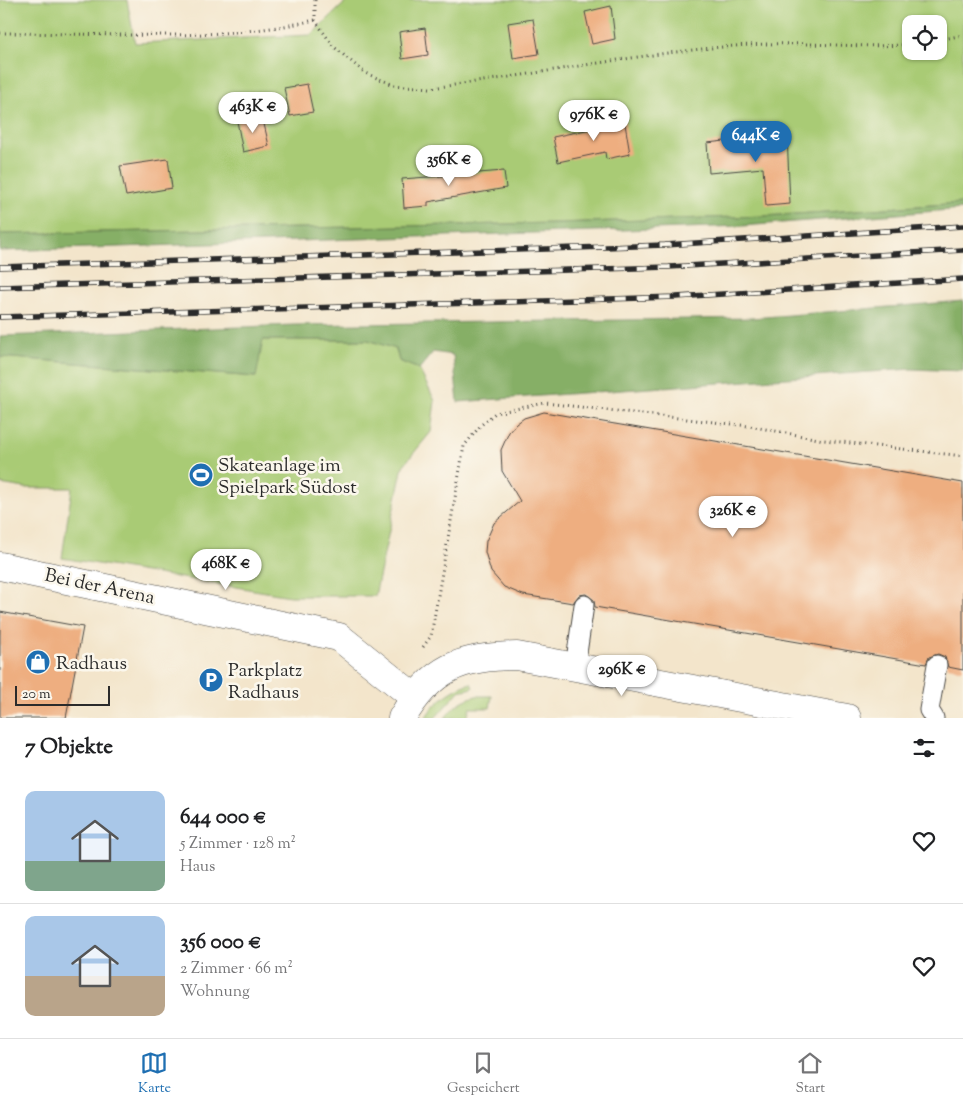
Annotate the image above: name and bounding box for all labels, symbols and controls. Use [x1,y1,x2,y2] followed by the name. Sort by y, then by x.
[902,15,947,60] map controls
[902,15,947,60] button: locate
[212,92,294,134] pin: 463K €
[229,96,277,119] text: 463K €
[553,100,635,142] pin: 976K €
[570,104,618,127] text: 976K €
[715,120,797,163] pin: 644K €
[732,125,780,148] text: 644K €
[408,144,490,187] pin: 356K €
[427,149,471,172] text: 356K €
[218,453,357,502] place label: Skateanlage im Spielpark Südost
[188,462,214,488] sports icon: Skateanlage im Spielpark Südost
[692,496,774,538] pin: 326K €
[710,500,756,523] text: 326K €
[185,548,267,591] pin: 468K €
[202,553,250,576] text: 468K €
[42,563,157,612] street label: Bei der Arena
[25,649,51,675] shop icon: Radhaus
[56,651,127,678] place label: Radhaus
[581,654,663,697] pin: 296K €
[228,658,302,707] place label: Parkplatz Radhaus
[598,659,646,682] text: 296K €
[198,667,224,693] parking icon: Parkplatz Radhaus
[15,683,110,706] scale bar
[22,685,51,705] text: 20 m
[25,733,113,763] text: 7 Objekte
[910,734,938,762] icon: filters
[180,803,266,833] text: 644 000 €
[65,811,125,871] icon: home
[910,827,938,855] icon: heart
[180,833,296,856] text: 5 Zimmer · 128 m²
[180,856,215,879] text: Haus
[180,928,261,958] text: 356 000 €
[65,936,125,996] icon: home
[910,952,938,980] icon: heart
[180,958,293,981] text: 2 Zimmer · 66 m²
[180,981,250,1004] text: Wohnung
[138,1049,171,1099] tab: Karte
[447,1049,520,1099] tab: Gespeichert
[796,1049,825,1099] tab: Start

